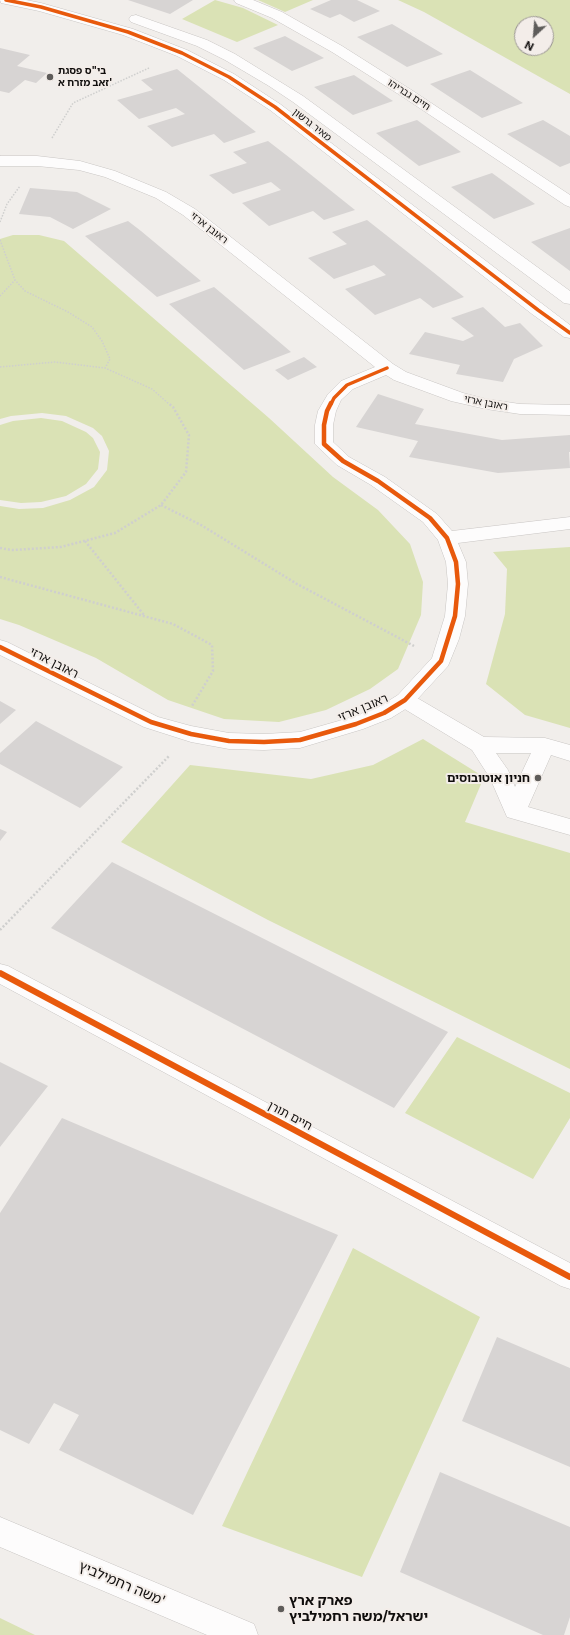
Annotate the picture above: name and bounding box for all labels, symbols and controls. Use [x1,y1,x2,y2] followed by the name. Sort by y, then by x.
[514,16,554,56] north arrow
[522,38,536,54] text: N
[58,65,112,88] place label: בי"ס פסגת זאב מזרח א'
[45,72,55,82] marker: בי"ס פסגת זאב מזרח א'
[385,77,433,113] street label: חיים גבריהו
[290,106,334,144] street label: מאיר גרשון
[188,210,230,246] street label: ראובן ארזי
[463,393,509,413] street label: ראובן ארזי
[27,645,81,681] street label: ראובן ארזי
[336,691,390,725] street label: ראובן ארזי
[447,771,530,785] place label: חניון אוטובוסים
[533,773,543,783] marker: חניון אוטובוסים
[265,1098,315,1134] street label: חיים תורן
[76,1558,168,1610] street label: משה רחמילביץ'
[289,1593,428,1626] place label: פארק ארץ ישראל/משה רחמילביץ
[276,1604,286,1614] marker: פארק ארץ ישראל/משה רחמילביץ

